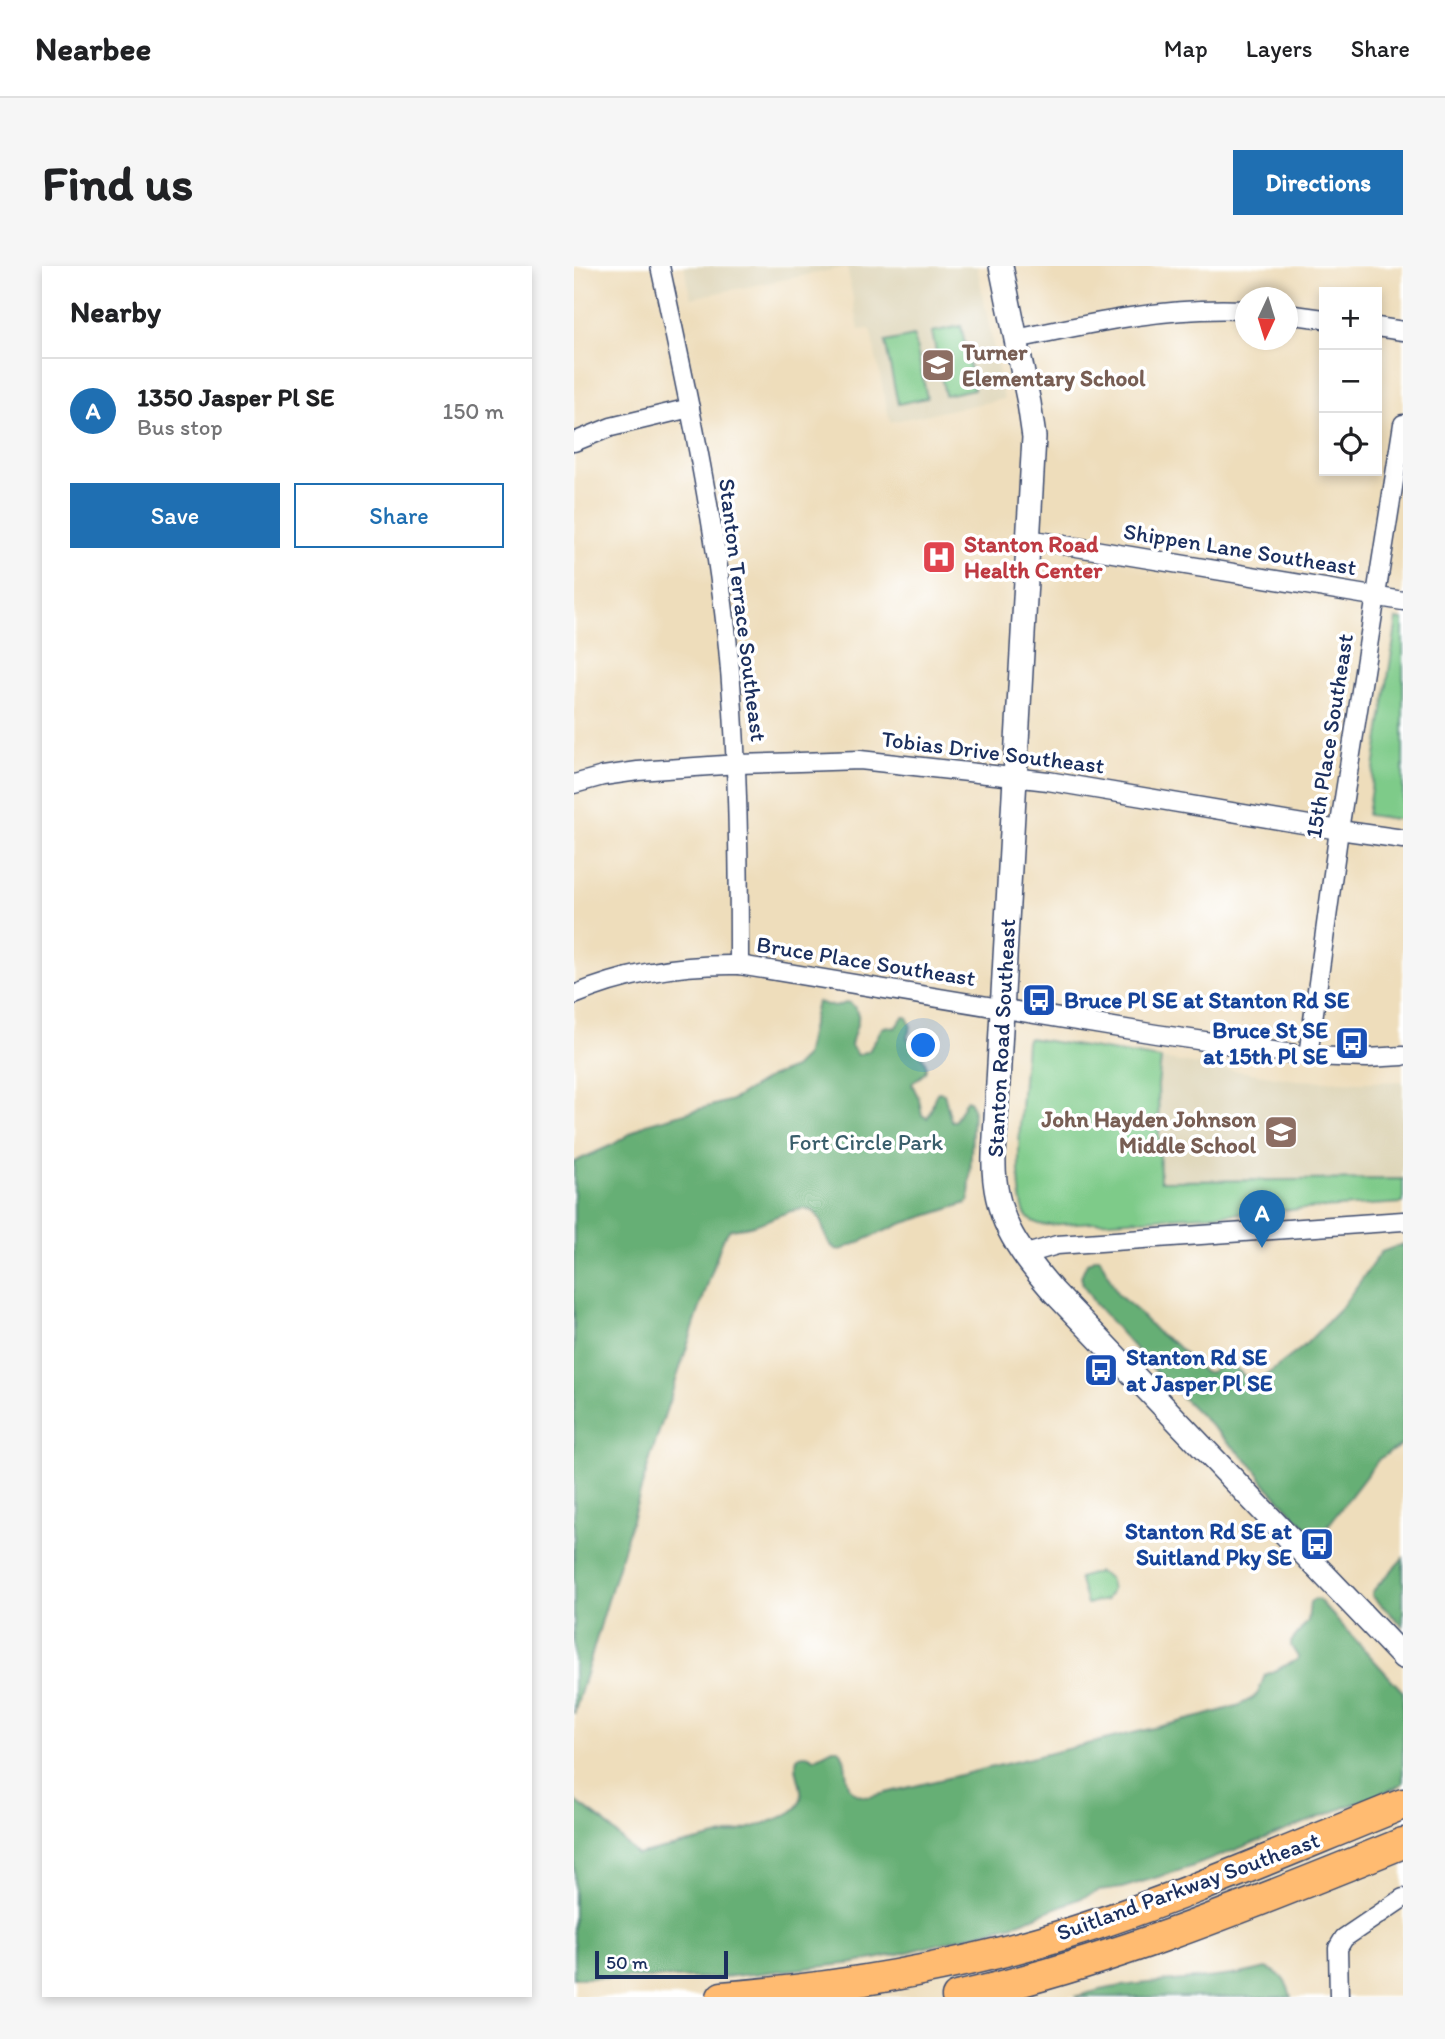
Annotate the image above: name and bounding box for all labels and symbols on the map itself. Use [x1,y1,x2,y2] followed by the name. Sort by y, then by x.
[1235,287,1298,350] north arrow
[961,338,1146,392] place label: Turner Elementary School
[919,346,957,384] school or university icon: Turner Elementary School
[713,477,773,744] street label: Stanton Terrace Southeast
[1122,517,1359,581] street label: Shippen Lane Southeast
[964,530,1103,584] place label: Stanton Road Health Center
[920,538,958,576] hospital icon: Stanton Road Health Center
[1299,631,1359,840] street label: 15th Place Southeast
[880,724,1106,780] street label: Tobias Drive Southeast
[981,918,1021,1158] street label: Stanton Road Southeast
[755,930,978,992] street label: Bruce Place Southeast
[1020,981,1058,1019] bus stop icon: Bruce Pl SE at Stanton Rd SE
[1064,986,1350,1014] place label: Bruce Pl SE at Stanton Rd SE
[1203,1016,1328,1070] place label: Bruce St SE at 15th Pl SE
[1333,1024,1371,1062] bus stop icon: Bruce St SE at 15th Pl SE
[906,1028,940,1062] your location
[1041,1105,1257,1159] place label: John Hayden Johnson Middle School
[1262,1113,1300,1151] school or university icon: John Hayden Johnson Middle School
[789,1128,943,1156] park label: Fort Circle Park
[1239,1190,1285,1248] pin: A
[1126,1343,1273,1397] place label: Stanton Rd SE at Jasper Pl SE
[1082,1351,1120,1389] bus stop icon: Stanton Rd SE at Jasper Pl SE
[1125,1517,1292,1571] place label: Stanton Rd SE at Suitland Pky SE
[1298,1525,1336,1563] bus stop icon: Stanton Rd SE at Suitland Pky SE
[1053,1825,1324,1947] street label: Suitland Parkway Southeast
[595,1948,728,1980] scale bar

